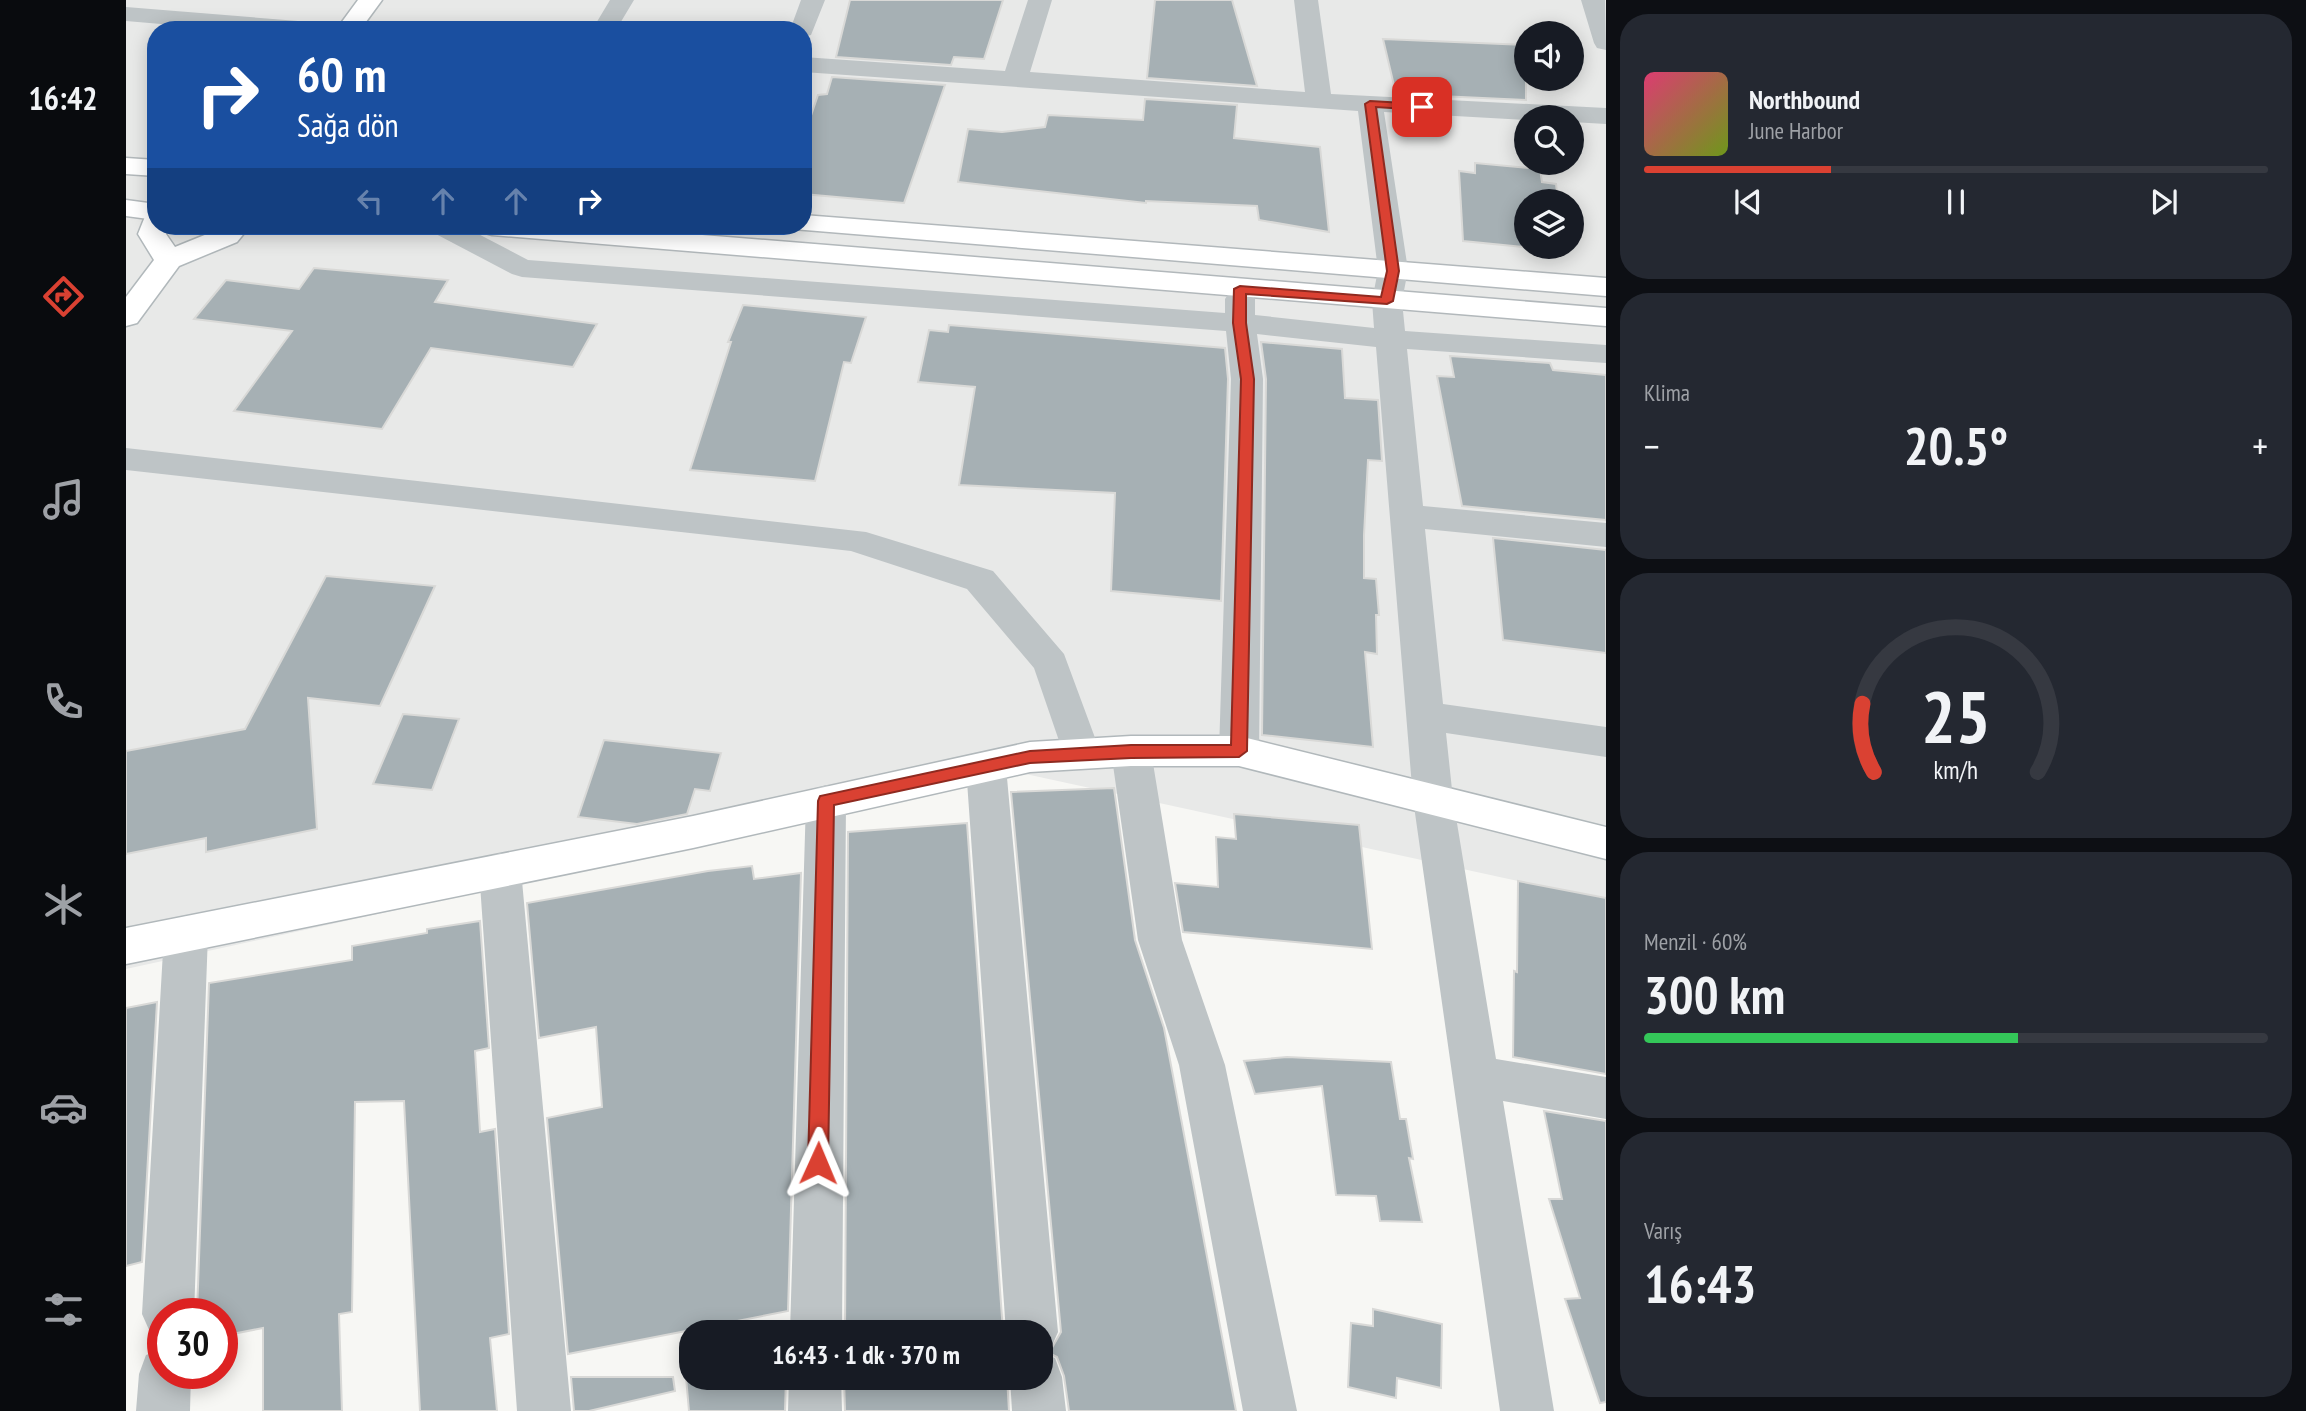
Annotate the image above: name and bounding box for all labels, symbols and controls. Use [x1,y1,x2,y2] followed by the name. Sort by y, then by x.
[1514,21,1584,259] map controls
[1514,21,1584,91] button: sound
[297,42,386,106] text: 60 m
[182,49,273,140] icon: right
[28,77,98,119] text: 16:42
[1392,77,1452,137] pin
[1749,83,1860,116] text: Northbound
[1403,88,1441,126] icon: arrive
[297,104,399,146] text: Sağa dön
[1514,105,1584,175] button: search
[1749,116,1843,145] text: June Harbor
[351,182,389,220] icon: left
[424,182,462,220] icon: ahead
[497,182,535,220] icon: ahead
[570,182,608,220] icon: right
[1729,183,1767,221] icon: previous
[1937,183,1975,221] icon: pause
[2145,183,2183,221] icon: next
[1514,189,1584,259] button: layers
[39,272,88,321] icon: directions
[1644,378,1690,407] text: Klima
[1904,412,2008,479] text: 20.5°
[1644,421,1660,470] text: −
[2252,421,2268,470] text: +
[39,475,88,524] icon: music
[1921,668,1991,762] text: 25
[39,677,88,726] icon: phone
[1934,753,1978,785] text: km/h
[39,880,88,929] icon: climate
[1644,927,1747,956] text: Menzil · 60%
[1644,961,1785,1028] text: 300 km
[39,1083,88,1132] icon: car
[781,1126,855,1200] position arrow
[1644,1216,1682,1245] text: Varış
[1644,1250,1756,1317] text: 16:43
[39,1285,88,1334] icon: filters
[147,1298,238,1389] speed limit sign: 30
[772,1338,960,1371] text: 16:43 · 1 dk · 370 m

